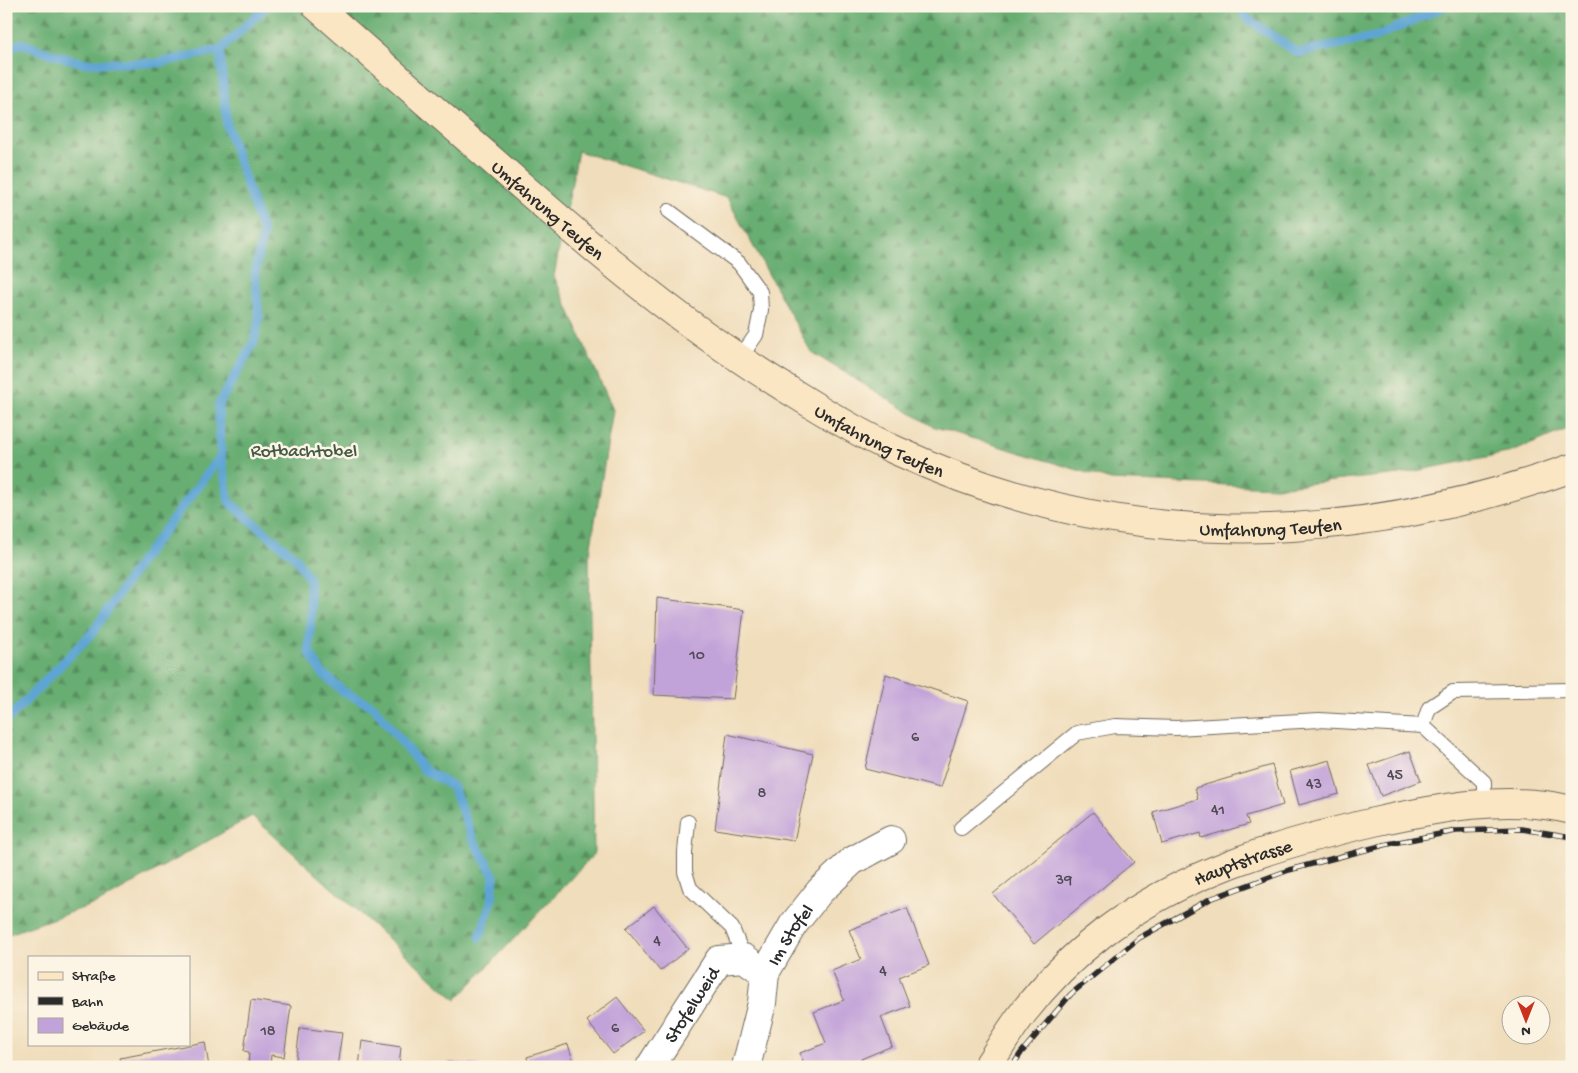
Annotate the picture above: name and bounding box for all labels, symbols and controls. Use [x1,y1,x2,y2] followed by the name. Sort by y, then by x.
[485,157,608,267] street label: Umfahrung Teufen
[809,401,947,485] street label: Umfahrung Teufen
[251,441,357,464] park label: Rotbachtobel
[1199,515,1343,543] street label: Umfahrung Teufen
[688,647,705,666] house number: 10
[911,729,920,748] house number: 6
[1387,767,1403,786] house number: 45
[1306,776,1322,795] house number: 43
[758,785,767,804] house number: 8
[1211,802,1225,821] house number: 41
[1191,836,1295,893] street label: Hauptstrasse
[1055,872,1072,891] house number: 39
[764,901,820,971] street label: Im Stofel
[653,933,661,952] house number: 4
[28,956,190,1046] legend
[661,962,728,1048] street label: Stofelweid
[879,963,887,982] house number: 4
[72,968,116,986] text: Straße
[71,994,103,1012] text: Bahn
[1500,996,1550,1046] north arrow
[72,1018,129,1036] text: Gebäude
[611,1020,620,1039] house number: 6
[1521,1022,1531,1039] text: N
[259,1023,276,1042] house number: 18

